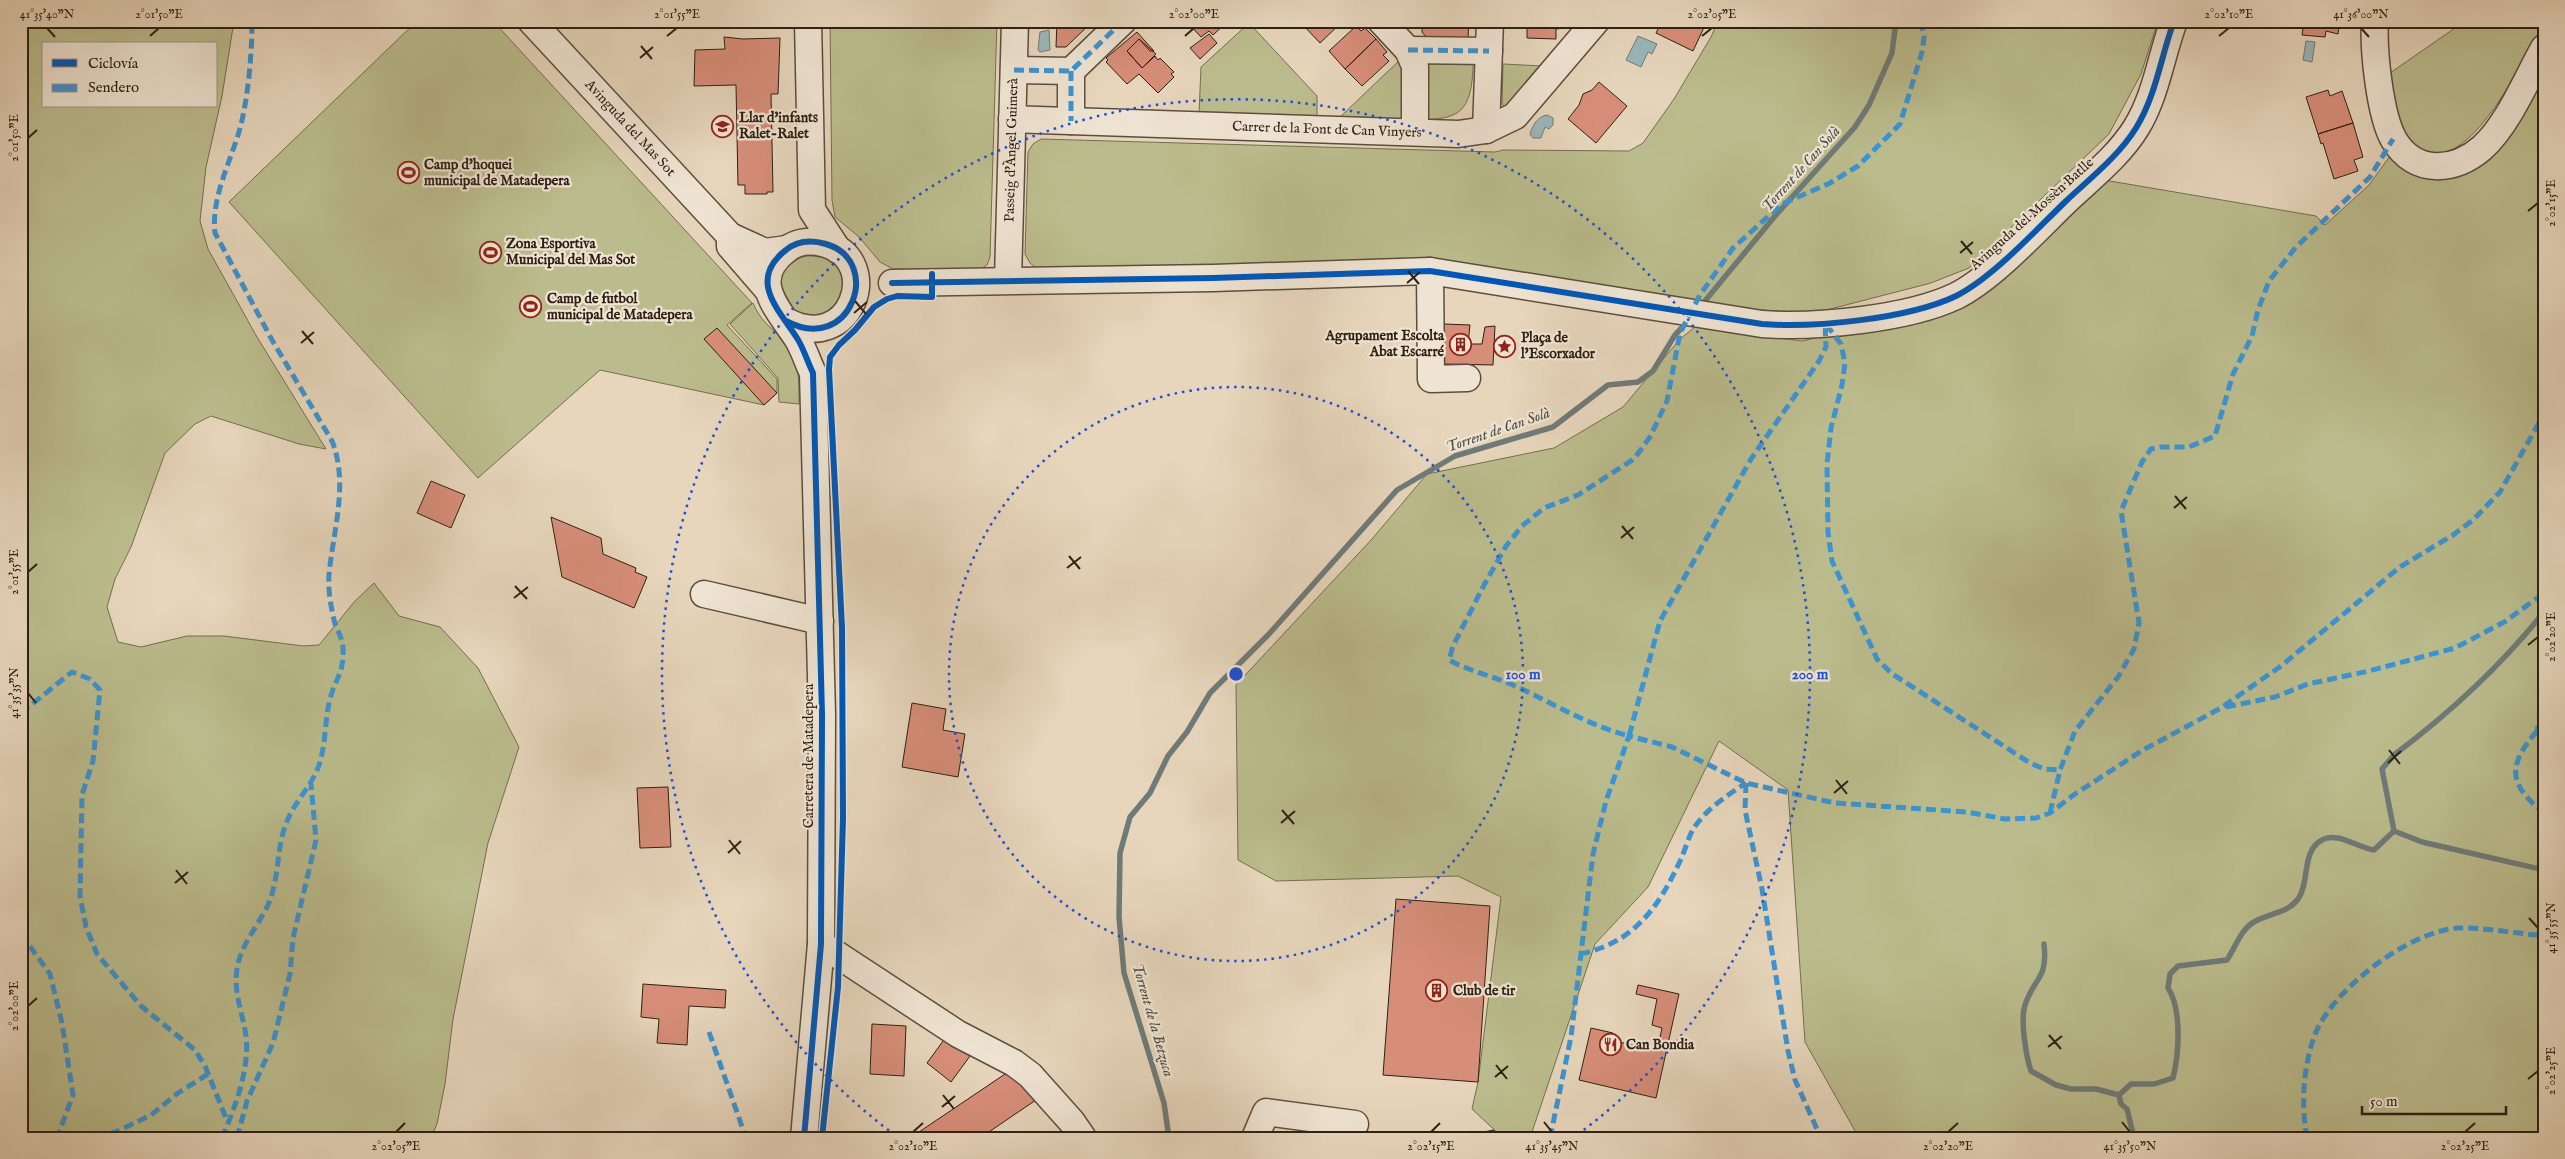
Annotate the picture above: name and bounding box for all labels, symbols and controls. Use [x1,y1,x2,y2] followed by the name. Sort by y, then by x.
[20,7,75,22] text: 41°35'40"N
[135,7,183,22] text: 2°01'50"E
[654,7,700,22] text: 2°01'55"E
[1169,7,1219,22] text: 2°02'00"E
[1688,7,1736,22] text: 2°02'05"E
[2205,7,2253,22] text: 2°02'10"E
[2333,7,2389,22] text: 41°36'00"N
[42,42,218,108] legend
[88,54,139,73] text: Ciclovía
[580,75,680,181] street label: Avinguda del Mas Sot
[1001,77,1022,222] street label: Passeig d'Àngel Guimerà
[88,78,139,97] text: Sendero
[739,109,818,143] place label: Llar d'infants Ralet-Ralet
[7,114,22,162] text: 2°01'50"E
[711,114,735,138] school or university icon: Llar d'infants Ralet-Ralet
[1232,117,1422,142] street label: Carrer de la Font de Can Vinyers
[1758,122,1845,216] water label: Torrent de Can Solà
[1966,153,2098,275] street label: Avinguda del Mossèn Batlle
[424,156,570,190] place label: Camp d'hoquei municipal de Matadepera
[396,161,420,185] sports icon: Camp d'hoquei municipal de Matadepera
[2544,179,2559,227] text: 2°02'15"E
[506,235,635,269] place label: Zona Esportiva Municipal del Mas Sot
[478,240,502,264] sports icon: Zona Esportiva Municipal del Mas Sot
[547,290,693,324] place label: Camp de futbol municipal de Matadepera
[519,295,543,319] sports icon: Camp de futbol municipal de Matadepera
[1325,327,1445,361] place label: Agrupament Escolta Abat Escarré
[1520,329,1596,363] place label: Plaça de l'Escorxador
[1448,332,1472,356] building icon: Agrupament Escolta Abat Escarré
[1493,334,1517,358] place icon: Plaça de l'Escorxador
[1443,403,1553,457] water label: Torrent de Can Solà
[7,549,22,595] text: 2°01'55"E
[2544,612,2559,662] text: 2°02'20"E
[1227,665,1245,683] centre of rings
[1505,665,1541,684] text: 100 m
[1792,665,1829,684] text: 200 m
[7,667,22,719] text: 41°35'35"N
[800,683,818,828] street label: Carretera de Matadepera
[2544,902,2559,954] text: 41°35'55"N
[1128,961,1178,1079] water label: Torrent de la Betzuca
[1425,979,1449,1003] building icon: Club de tir
[7,981,22,1031] text: 2°02'00"E
[1453,982,1516,1000] place label: Club de tir
[1598,1033,1622,1057] restaurant icon: Can Bondia
[1626,1036,1695,1054] place label: Can Bondia
[2544,1047,2559,1095] text: 2°02'25"E
[2362,1084,2506,1116] scale bar
[2370,1092,2398,1111] text: 50 m
[372,1139,420,1154] text: 2°02'05"E
[889,1139,937,1154] text: 2°02'10"E
[1407,1139,1455,1154] text: 2°02'15"E
[1526,1139,1579,1154] text: 41°35'45"N
[1923,1139,1973,1154] text: 2°02'20"E
[2104,1139,2157,1154] text: 41°35'50"N
[2441,1139,2489,1154] text: 2°02'25"E

